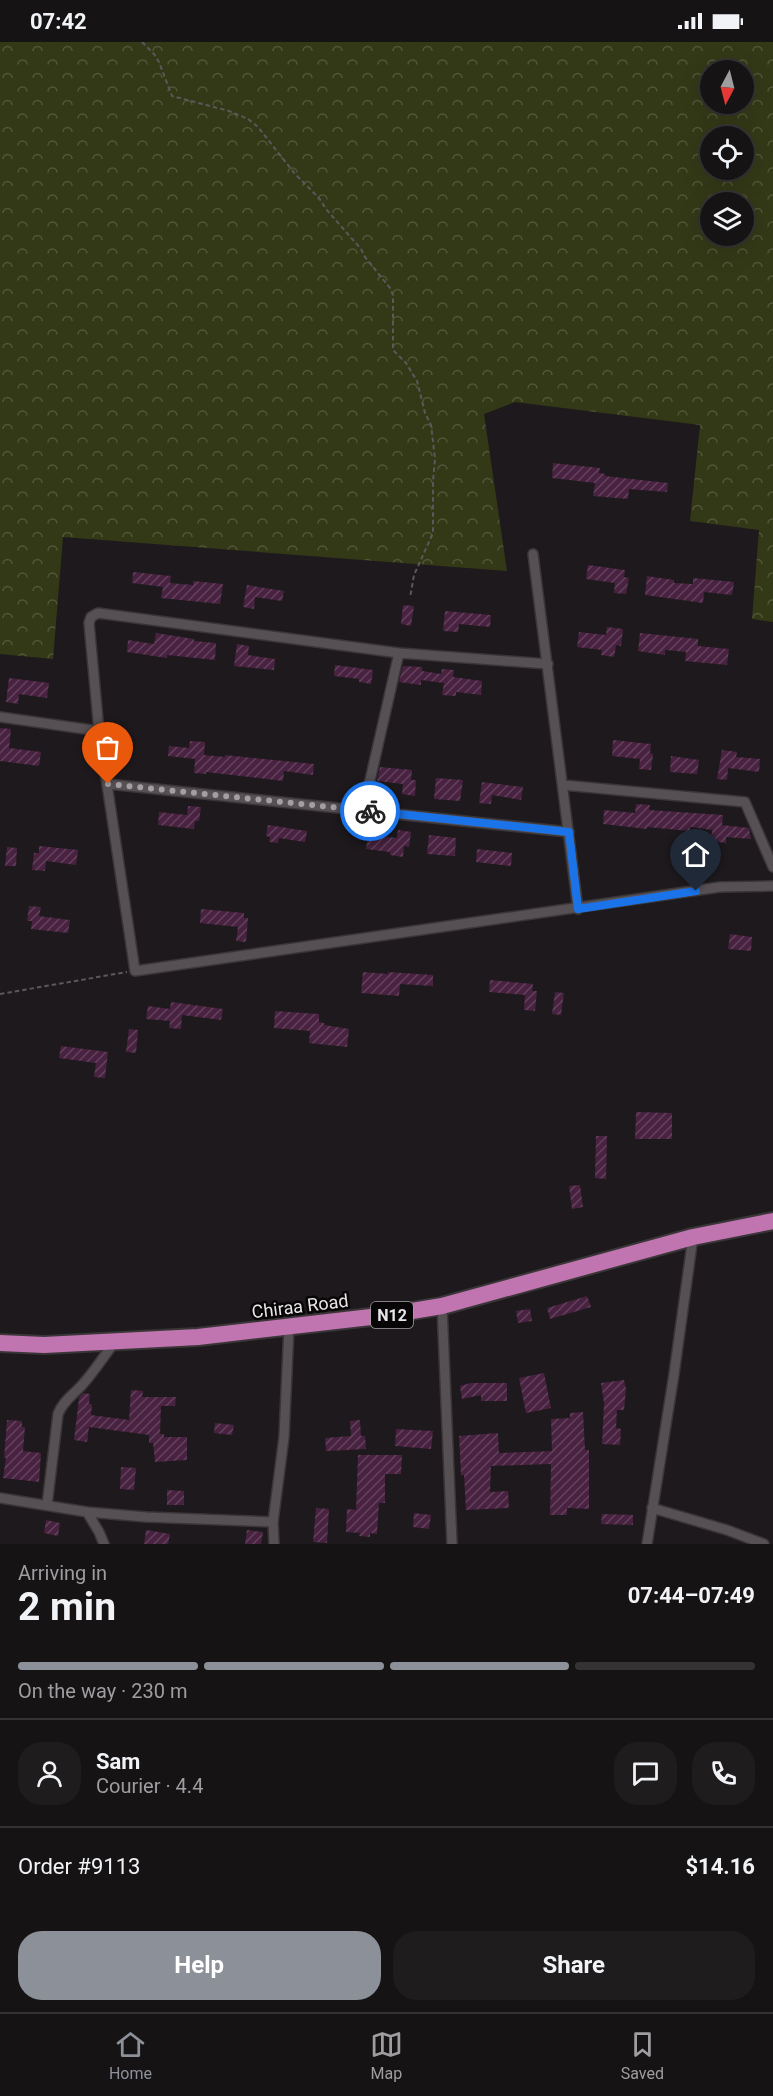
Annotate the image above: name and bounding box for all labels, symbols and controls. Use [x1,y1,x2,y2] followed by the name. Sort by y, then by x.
[30,9,87,34] text: 07:42
[700,60,754,114] north arrow
[700,60,754,246] map controls
[700,126,754,180] button: locate
[700,192,754,246] button: layers
[82,722,133,784] pin
[91,731,124,764] icon: bag
[340,781,400,841] courier
[354,795,387,828] icon: bike
[670,829,721,891] pin
[679,838,712,871] icon: home
[251,1290,349,1322] street label: Chiraa Road
[371,1302,413,1328] road number: N12
[18,1561,107,1585] text: Arriving in
[628,1583,755,1608] text: 07:44–07:49
[18,1584,116,1630] text: 2 min
[18,1679,187,1703] text: On the way · 230 m
[18,1742,81,1805] button: person
[614,1742,677,1805] button: chat
[692,1742,755,1805] button: phone
[96,1749,140,1774] text: Sam
[96,1774,203,1798] text: Courier · 4.4
[18,1854,140,1879] text: Order #9113
[686,1854,755,1879] text: $14.16
[18,1931,381,2000] button: Help
[393,1931,755,2000] button: Share
[109,2028,152,2083] tab: Home
[370,2028,403,2083] tab: Map
[621,2028,664,2083] tab: Saved

